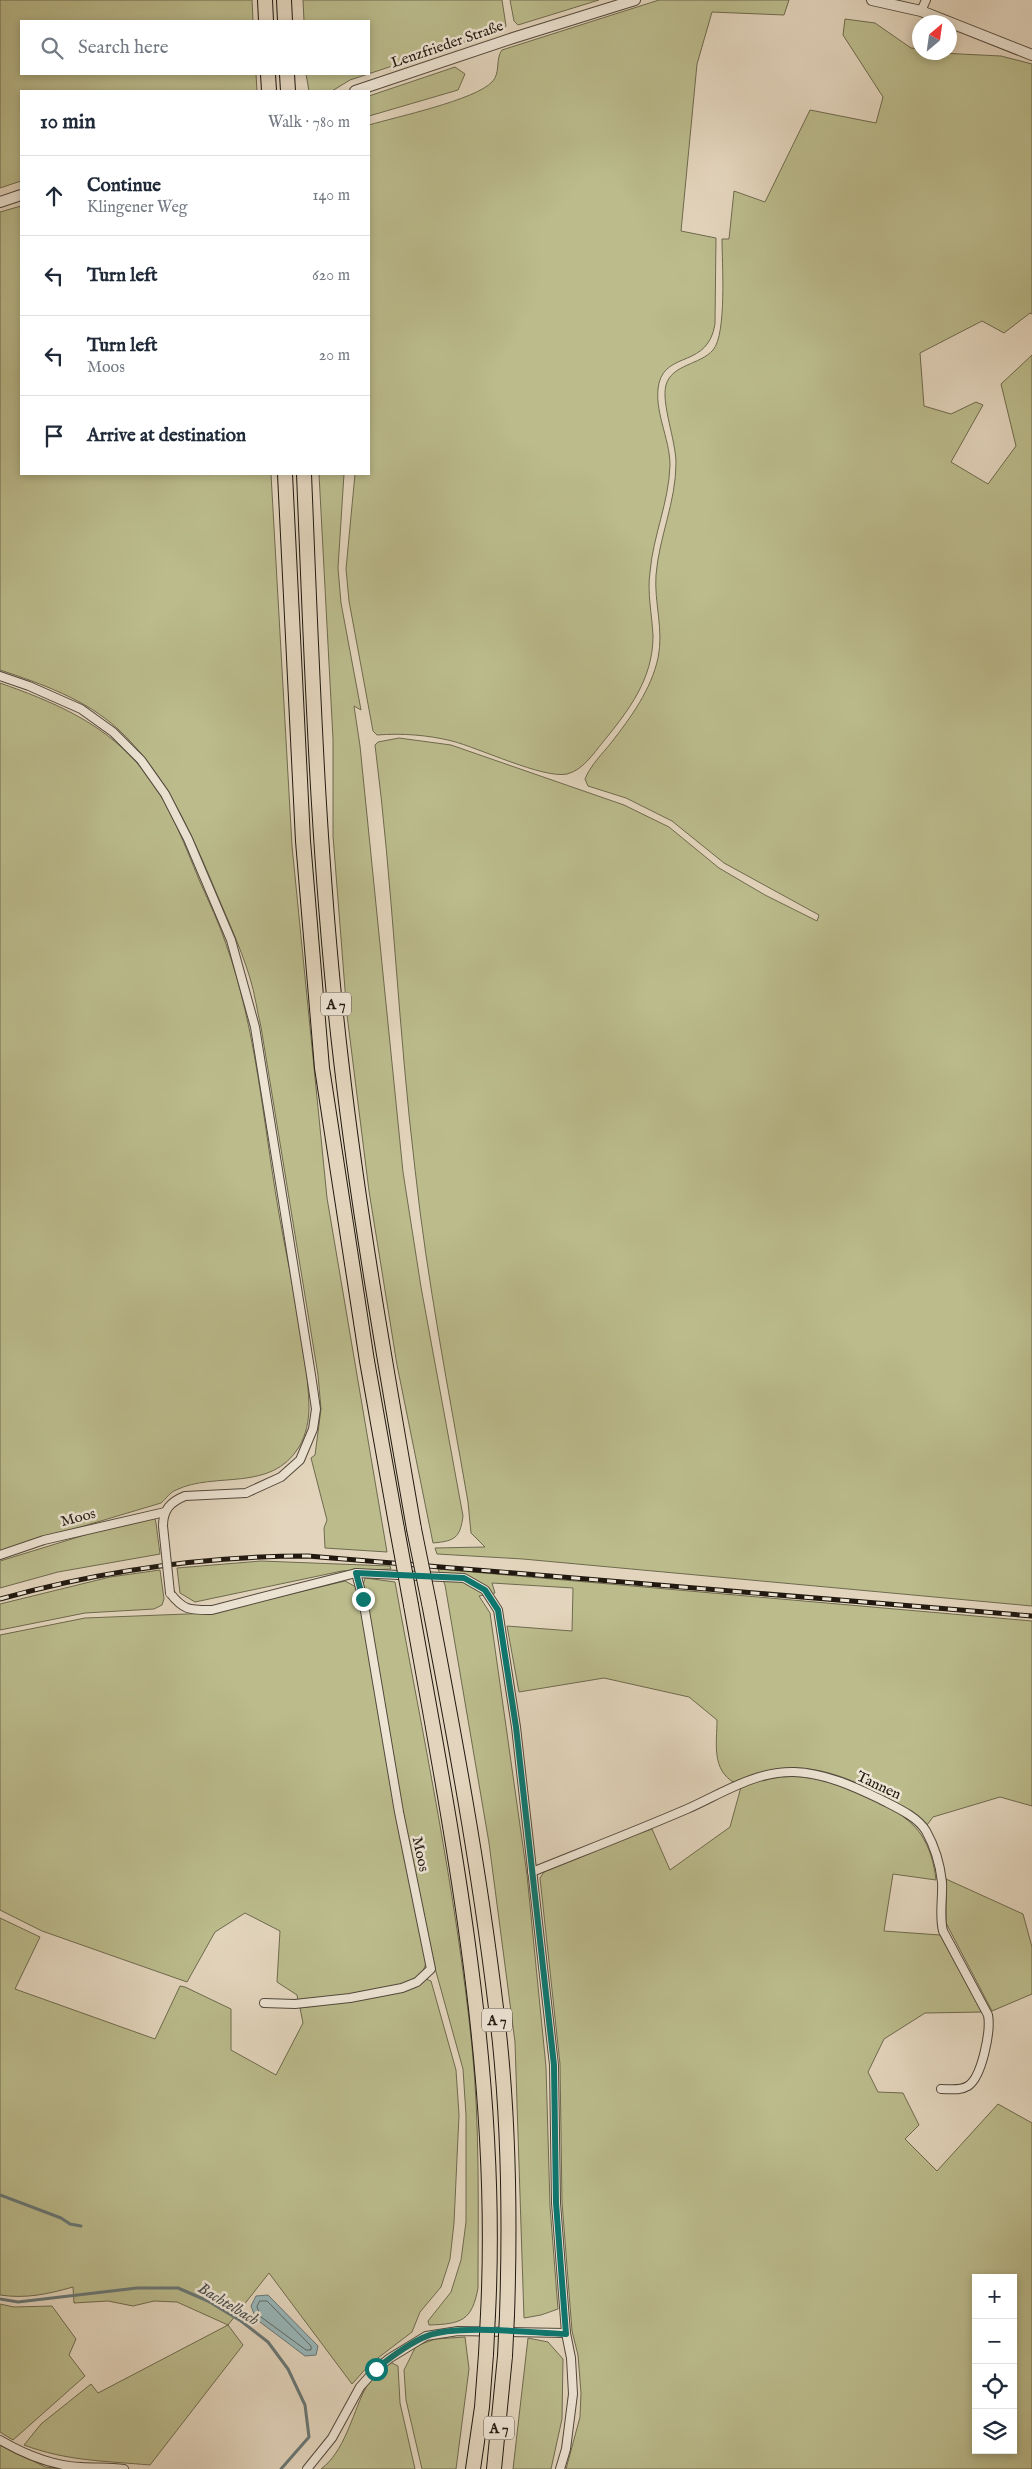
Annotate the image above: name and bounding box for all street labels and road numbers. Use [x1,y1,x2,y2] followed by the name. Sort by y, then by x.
[389,16,506,73] street label: Lenzfrieder Straße
[321,992,351,1016] road number: A 7
[59,1504,98,1531] street label: Moos
[853,1767,904,1804] street label: Tannen
[408,1835,433,1873] street label: Moos
[482,2008,512,2032] road number: A 7
[484,2416,514,2440] road number: A 7

